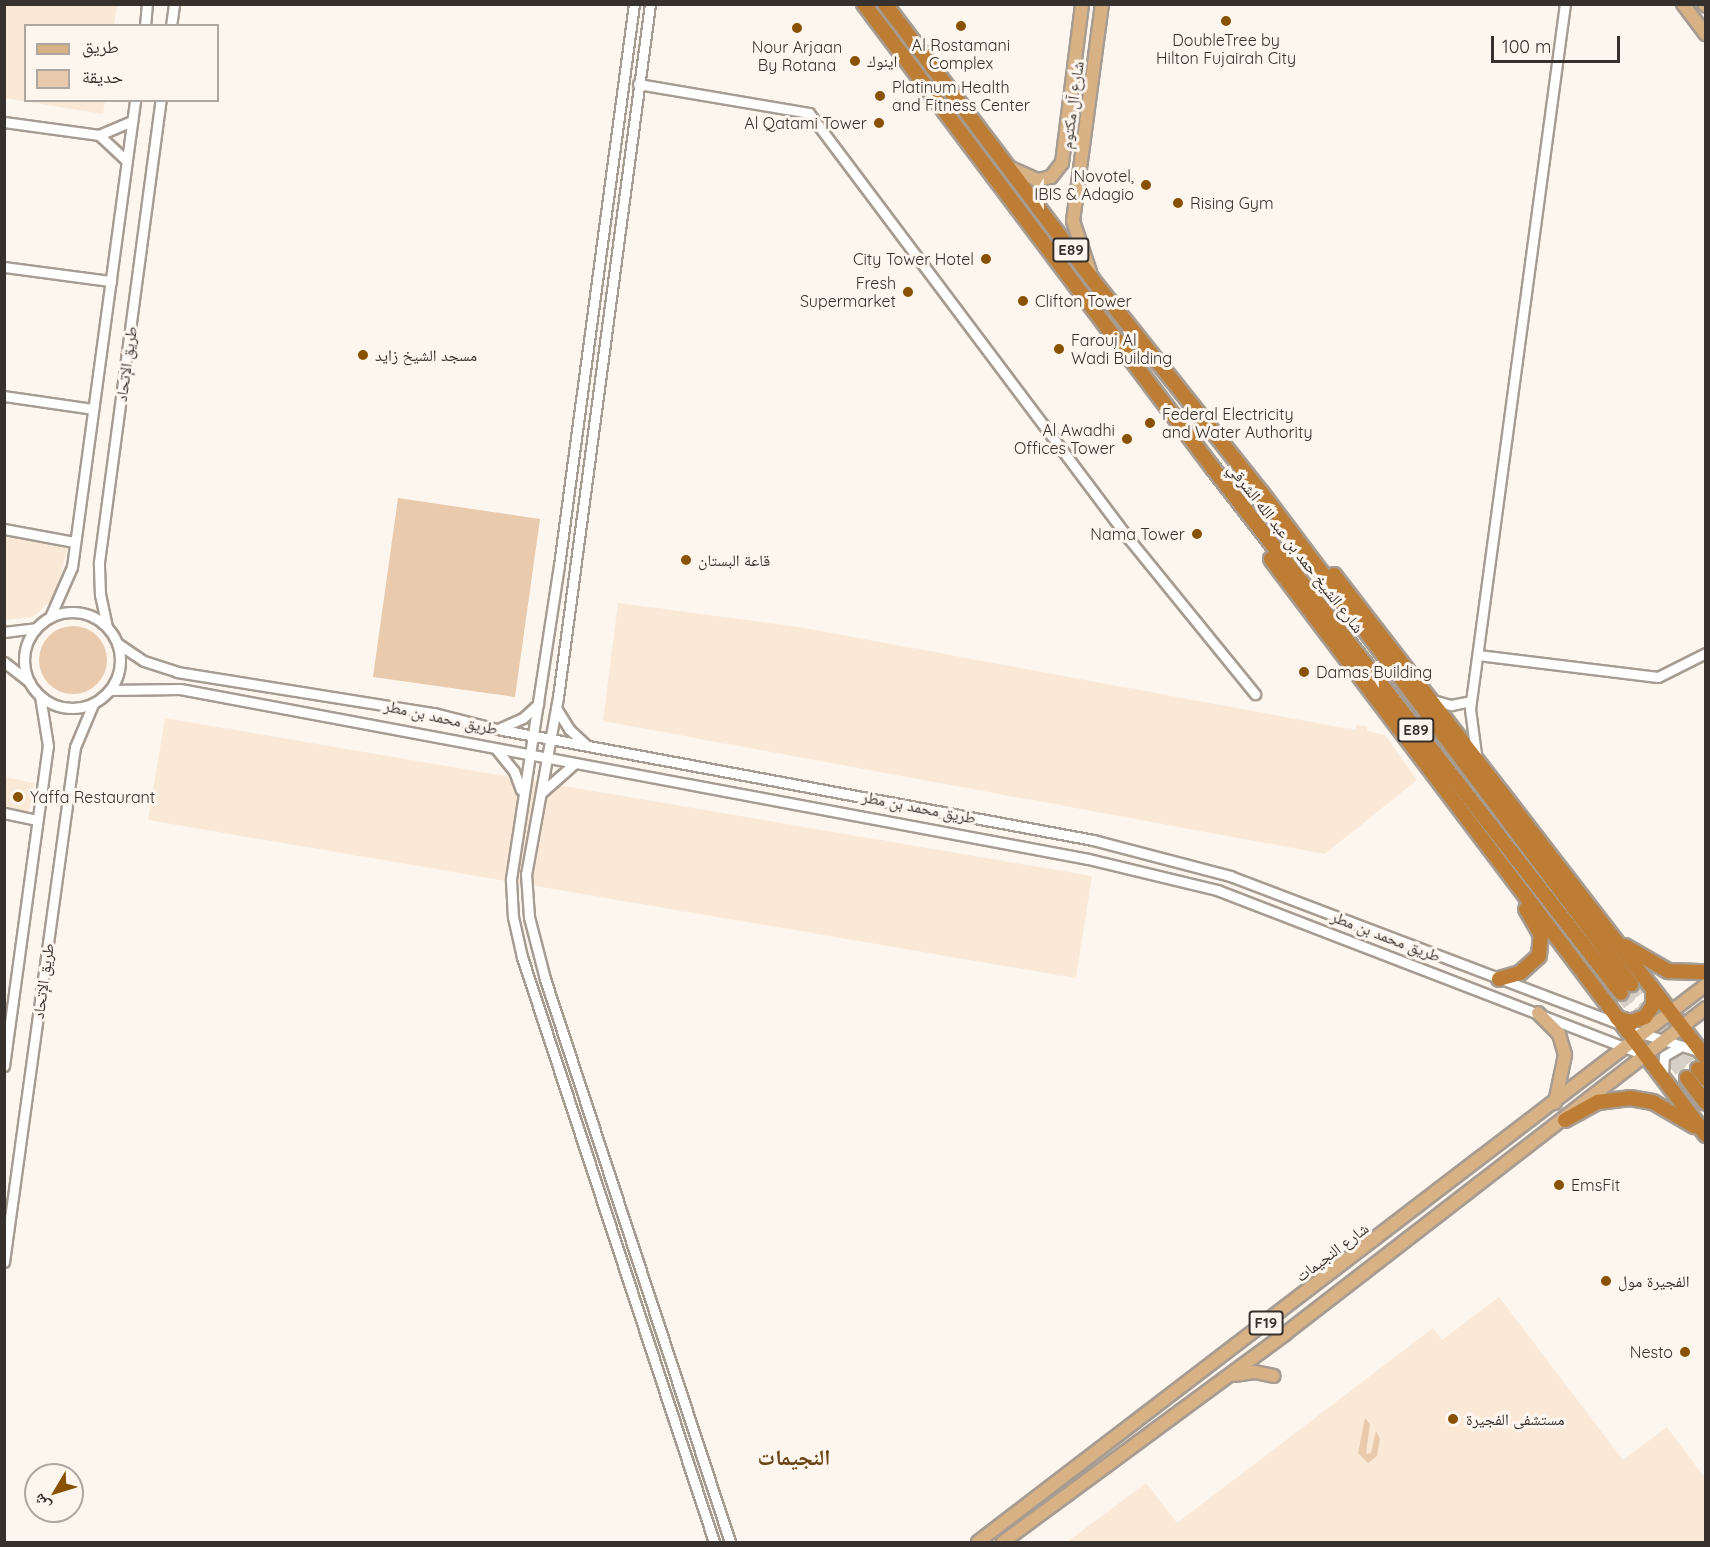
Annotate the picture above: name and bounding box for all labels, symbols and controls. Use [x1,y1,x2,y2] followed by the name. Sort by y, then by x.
[1219,14,1233,28] marker: DoubleTree by Hilton Fujairah City
[954,19,968,33] marker: Al Rostamani Complex
[790,21,804,35] marker: Nour Arjaan By Rotana
[24,24,219,102] legend
[1494,24,1623,62] scale bar
[1156,30,1296,68] place label: DoubleTree by Hilton Fujairah City
[82,35,119,58] text: طريق
[912,35,1010,73] place label: Al Rostamani Complex
[1502,35,1551,58] text: 100 m
[752,37,842,75] place label: Nour Arjaan By Rotana
[867,51,897,71] place label: اينوك
[848,54,862,68] marker: اينوك
[1056,60,1088,150] street label: شارع آل مكتوم
[82,65,123,88] text: حديقة
[892,77,1030,115] place label: Platinum Health and Fitness Center
[873,89,887,103] marker: Platinum Health and Fitness Center
[744,113,867,133] place label: Al Qatami Tower
[872,116,886,130] marker: Al Qatami Tower
[1034,166,1134,204] place label: Novotel, IBIS & Adagio
[1139,178,1153,192] marker: Novotel, IBIS & Adagio
[1190,193,1273,213] place label: Rising Gym
[1171,196,1185,210] marker: Rising Gym
[1052,238,1090,262] road number: E89
[853,249,974,269] place label: City Tower Hotel
[979,252,993,266] marker: City Tower Hotel
[800,273,896,311] place label: Fresh Supermarket
[901,285,915,299] marker: Fresh Supermarket
[1035,291,1132,311] place label: Clifton Tower
[1016,294,1030,308] marker: Clifton Tower
[111,325,141,403] street label: طريق اﻹتحاد
[1071,330,1172,368] place label: Farouj Al Wadi Building
[1052,342,1066,356] marker: Farouj Al Wadi Building
[375,345,477,365] place label: مسجد الشيخ زايد
[356,348,370,362] marker: مسجد الشيخ زايد
[1162,404,1312,442] place label: Federal Electricity and Water Authority
[1143,416,1157,430] marker: Federal Electricity and Water Authority
[1014,420,1115,458] place label: Al Awadhi Offices Tower
[1120,432,1134,446] marker: Al Awadhi Offices Tower
[1224,459,1368,637] street label: شارع الشيخ حمد بن عبد الله الشرقي
[1090,524,1185,544] place label: Nama Tower
[1190,527,1204,541] marker: Nama Tower
[698,550,770,570] place label: قاعة البستان
[679,553,693,567] marker: قاعة البستان
[1316,662,1432,682] place label: Damas Building
[1297,665,1311,679] marker: Damas Building
[382,696,500,738] street label: طريق محمد بن مطر
[1396,718,1436,742] road number: E89
[30,787,155,807] place label: Yaffa Restaurant
[860,787,978,827] street label: طريق محمد بن مطر
[11,790,25,804] marker: Yaffa Restaurant
[1329,906,1443,966] street label: طريق محمد بن مطر
[28,942,58,1020] street label: طريق اﻹتحاد
[1571,1175,1620,1195] place label: EmsFit
[1552,1178,1566,1192] marker: EmsFit
[1292,1218,1372,1286] street label: شارع النجيمات
[1618,1271,1689,1291] place label: الفجيرة مول
[1599,1274,1613,1288] marker: الفجيرة مول
[1248,1311,1284,1335] road number: F19
[1630,1342,1673,1362] place label: Nesto
[1678,1345,1692,1359] marker: Nesto
[1466,1409,1565,1429] place label: مستشفى الفجيرة
[1444,1410,1462,1428] marker: مستشفى الفجيرة
[758,1445,830,1471] district label: النجيمات
[24,1463,84,1523] north arrow
[28,1490,55,1516] text: ش

